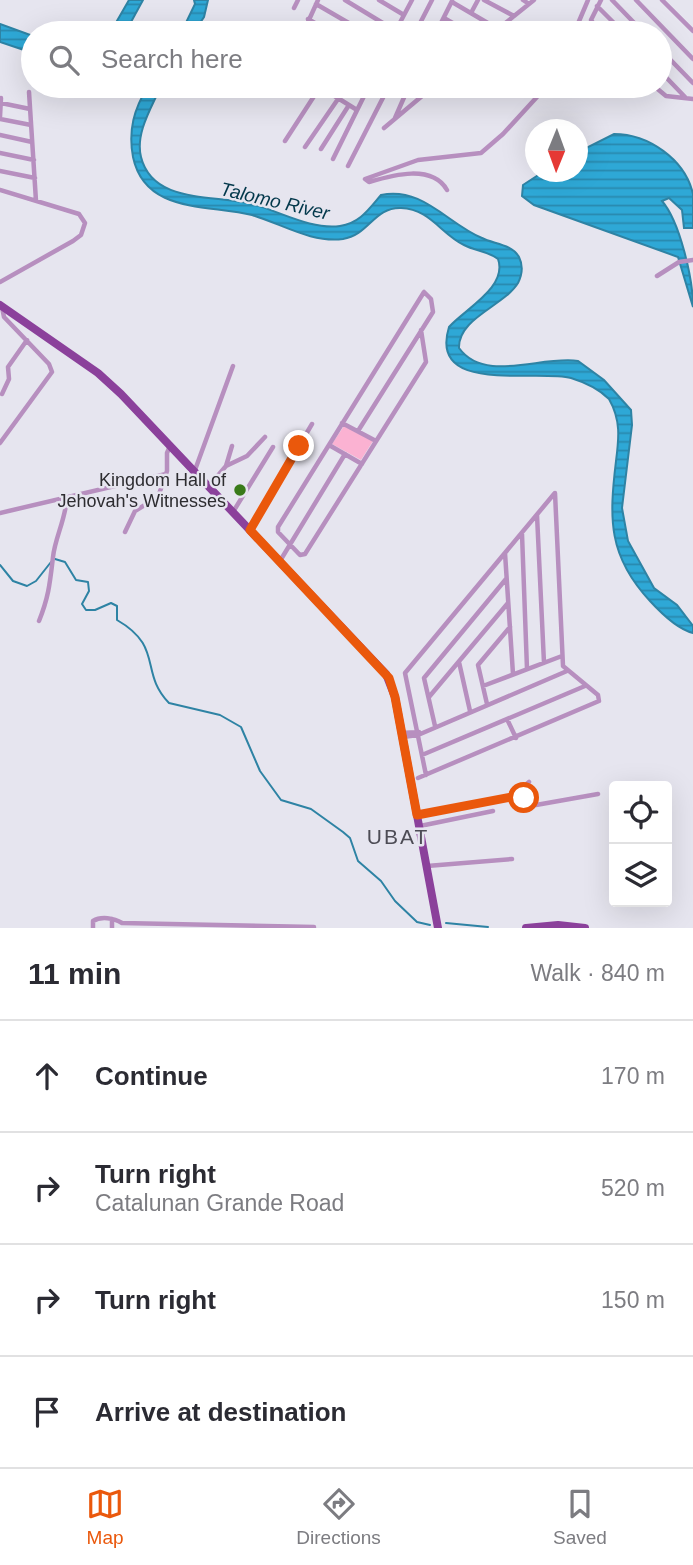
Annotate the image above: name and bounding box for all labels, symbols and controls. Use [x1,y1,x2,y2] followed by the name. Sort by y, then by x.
[21,21,672,98] search box
[45,41,83,79] icon: search
[101,44,243,74] text: Search here
[525,119,588,182] north arrow
[218,178,332,224] water label: Talomo River
[283,430,314,461] route end
[57,470,227,511] place label: Kingdom Hall of Jehovah's Witnesses
[232,482,248,498] marker: Kingdom Hall of Jehovah's Witnesses
[609,781,672,907] map controls
[609,781,672,844] button: locate
[508,782,539,813] route start
[367,825,429,848] district label: UBAT
[609,844,672,907] button: layers
[28,957,121,990] text: 11 min
[530,960,665,986] text: Walk · 840 m
[28,1057,66,1095] icon: ahead
[95,1061,208,1091] text: Continue
[601,1063,665,1089] text: 170 m
[95,1159,216,1189] text: Turn right
[28,1169,66,1207] icon: right
[601,1175,665,1201] text: 520 m
[95,1190,344,1216] text: Catalunan Grande Road
[28,1281,66,1319] icon: right
[95,1285,216,1315] text: Turn right
[601,1287,665,1313] text: 150 m
[28,1393,66,1431] icon: arrive
[95,1397,346,1427] text: Arrive at destination
[86,1485,124,1549] tab: Map
[296,1485,381,1549] tab: Directions
[553,1485,607,1549] tab: Saved

